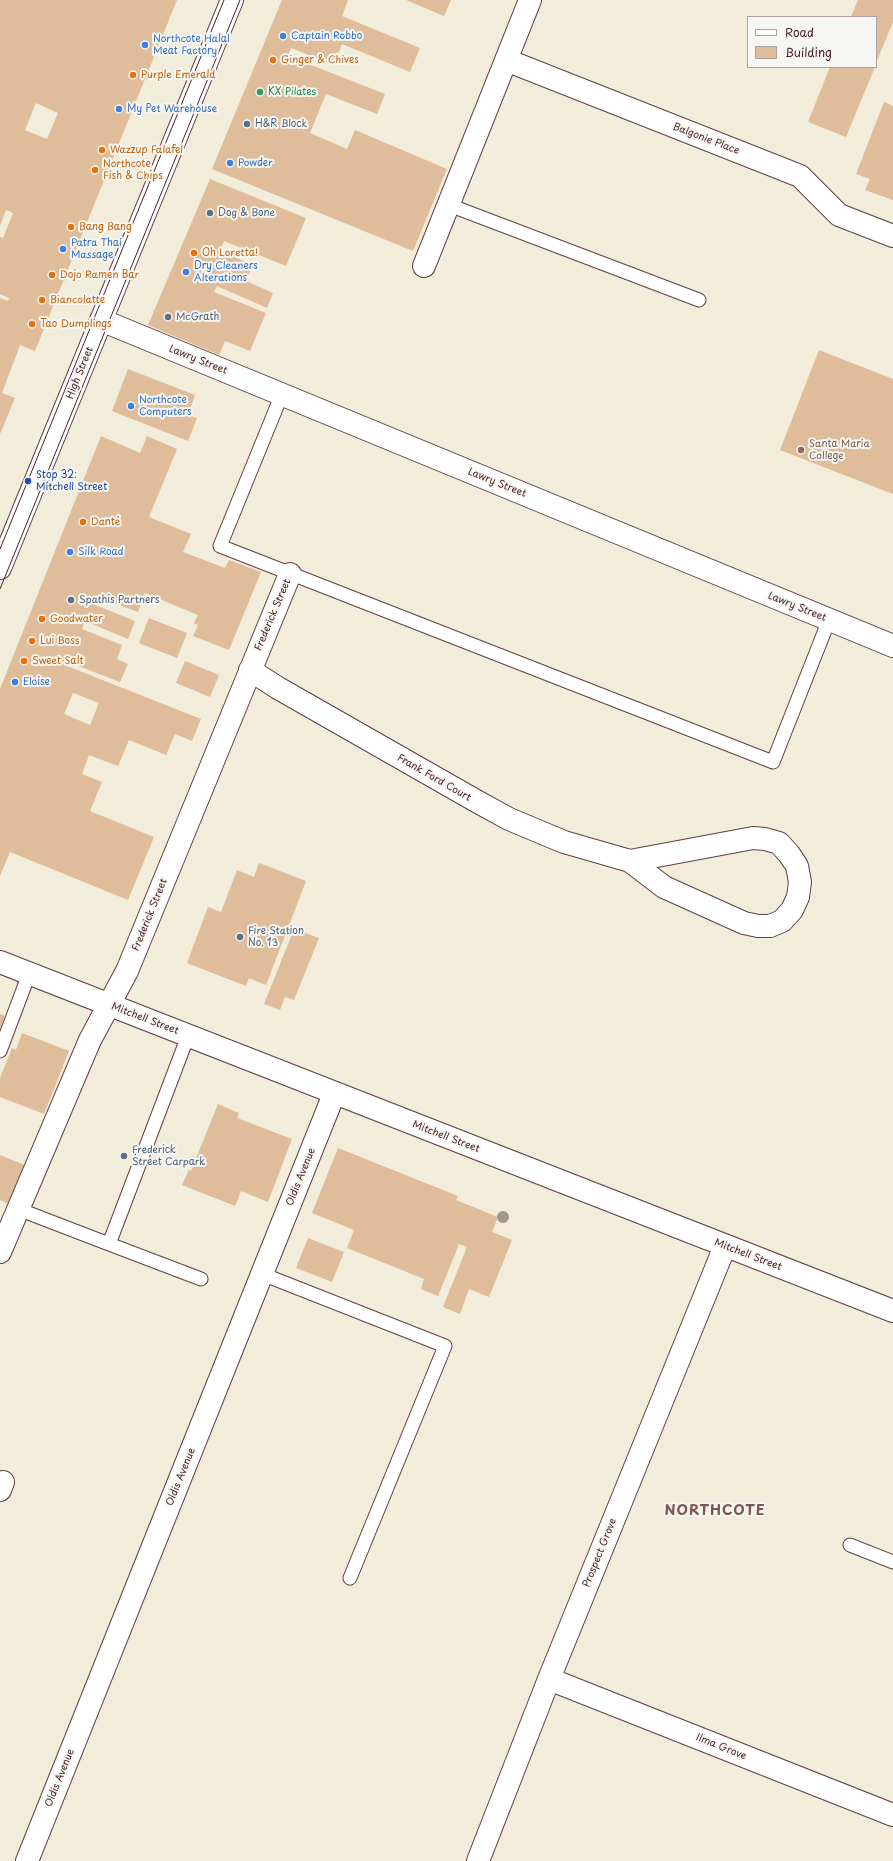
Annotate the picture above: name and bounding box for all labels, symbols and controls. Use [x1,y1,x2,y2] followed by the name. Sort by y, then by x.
[747,16,877,68] legend
[785,23,814,41] text: Road
[291,30,362,42] place label: Captain Robbo
[278,31,288,41] marker: Captain Robbo
[153,33,230,56] place label: Northcote Halal Meat Factory
[140,40,150,50] marker: Northcote Halal Meat Factory
[785,43,832,61] text: Building
[281,54,359,66] place label: Ginger & Chives
[268,55,278,65] marker: Ginger & Chives
[141,69,215,81] place label: Purple Emerald
[128,70,138,80] marker: Purple Emerald
[268,86,316,98] place label: KX Pilates
[255,87,265,97] marker: KX Pilates
[127,103,217,115] place label: My Pet Warehouse
[114,104,124,114] marker: My Pet Warehouse
[255,118,307,130] place label: H&R Block
[242,119,252,129] marker: H&R Block
[671,121,741,157] street label: Balgonie Place
[110,144,183,156] place label: Wazzup Falafel
[97,145,107,155] marker: Wazzup Falafel
[238,157,273,169] place label: Powder
[103,158,163,182] place label: Northcote Fish & Chips
[225,158,235,168] marker: Powder
[90,165,100,175] marker: Northcote Fish & Chips
[218,207,275,219] place label: Dog & Bone
[205,208,215,218] marker: Dog & Bone
[79,221,132,233] place label: Bang Bang
[66,222,76,232] marker: Bang Bang
[71,237,122,260] place label: Patra Thai Massage
[58,244,68,254] marker: Patra Thai Massage
[202,247,258,259] place label: Oh Loretta!
[189,248,199,258] marker: Oh Loretta!
[194,260,258,284] place label: Dry Cleaners Alterations
[181,267,191,277] marker: Dry Cleaners Alterations
[60,269,139,281] place label: Dojo Ramen Bar
[47,270,57,280] marker: Dojo Ramen Bar
[50,294,105,306] place label: Biancolatte
[37,295,47,305] marker: Biancolatte
[176,311,219,323] place label: McGrath
[163,312,173,322] marker: McGrath
[40,318,112,330] place label: Tao Dumplings
[27,319,37,329] marker: Tao Dumplings
[167,343,229,377] street label: Lawry Street
[64,345,96,401] street label: High Street
[139,394,192,418] place label: Northcote Computers
[126,401,136,411] marker: Northcote Computers
[809,438,870,462] place label: Santa Maria College
[796,445,806,455] marker: Santa Maria College
[466,466,528,500] street label: Lawry Street
[36,469,107,492] place label: Stop 32: Mitchell Street
[23,476,33,486] marker: Stop 32: Mitchell Street
[91,516,120,528] place label: Danté
[78,517,88,527] marker: Danté
[78,546,124,558] place label: Silk Road
[65,547,75,557] marker: Silk Road
[252,577,294,653] street label: Frederick Street
[766,590,828,624] street label: Lawry Street
[79,594,159,606] place label: Spathis Partners
[66,595,76,605] marker: Spathis Partners
[50,613,103,625] place label: Goodwater
[37,614,47,624] marker: Goodwater
[40,635,79,647] place label: Lui Boss
[27,636,37,646] marker: Lui Boss
[32,655,84,667] place label: Sweet Salt
[19,656,29,666] marker: Sweet Salt
[23,676,50,688] place label: Eloise
[10,677,20,687] marker: Eloise
[395,752,473,804] street label: Frank Ford Court
[130,877,170,953] street label: Frederick Street
[248,925,304,948] place label: Fire Station No. 13
[235,932,245,942] marker: Fire Station No. 13
[110,1001,180,1037] street label: Mitchell Street
[411,1119,481,1155] street label: Mitchell Street
[132,1144,205,1168] place label: Frederick Street Carpark
[284,1146,318,1208] street label: Oldis Avenue
[119,1151,129,1161] marker: Frederick Street Carpark
[713,1237,783,1273] street label: Mitchell Street
[164,1446,198,1508] street label: Oldis Avenue
[665,1503,765,1519] district label: NORTHCOTE
[581,1517,619,1589] street label: Prospect Grove
[694,1731,748,1763] street label: Ilma Grove
[43,1747,77,1809] street label: Oldis Avenue

